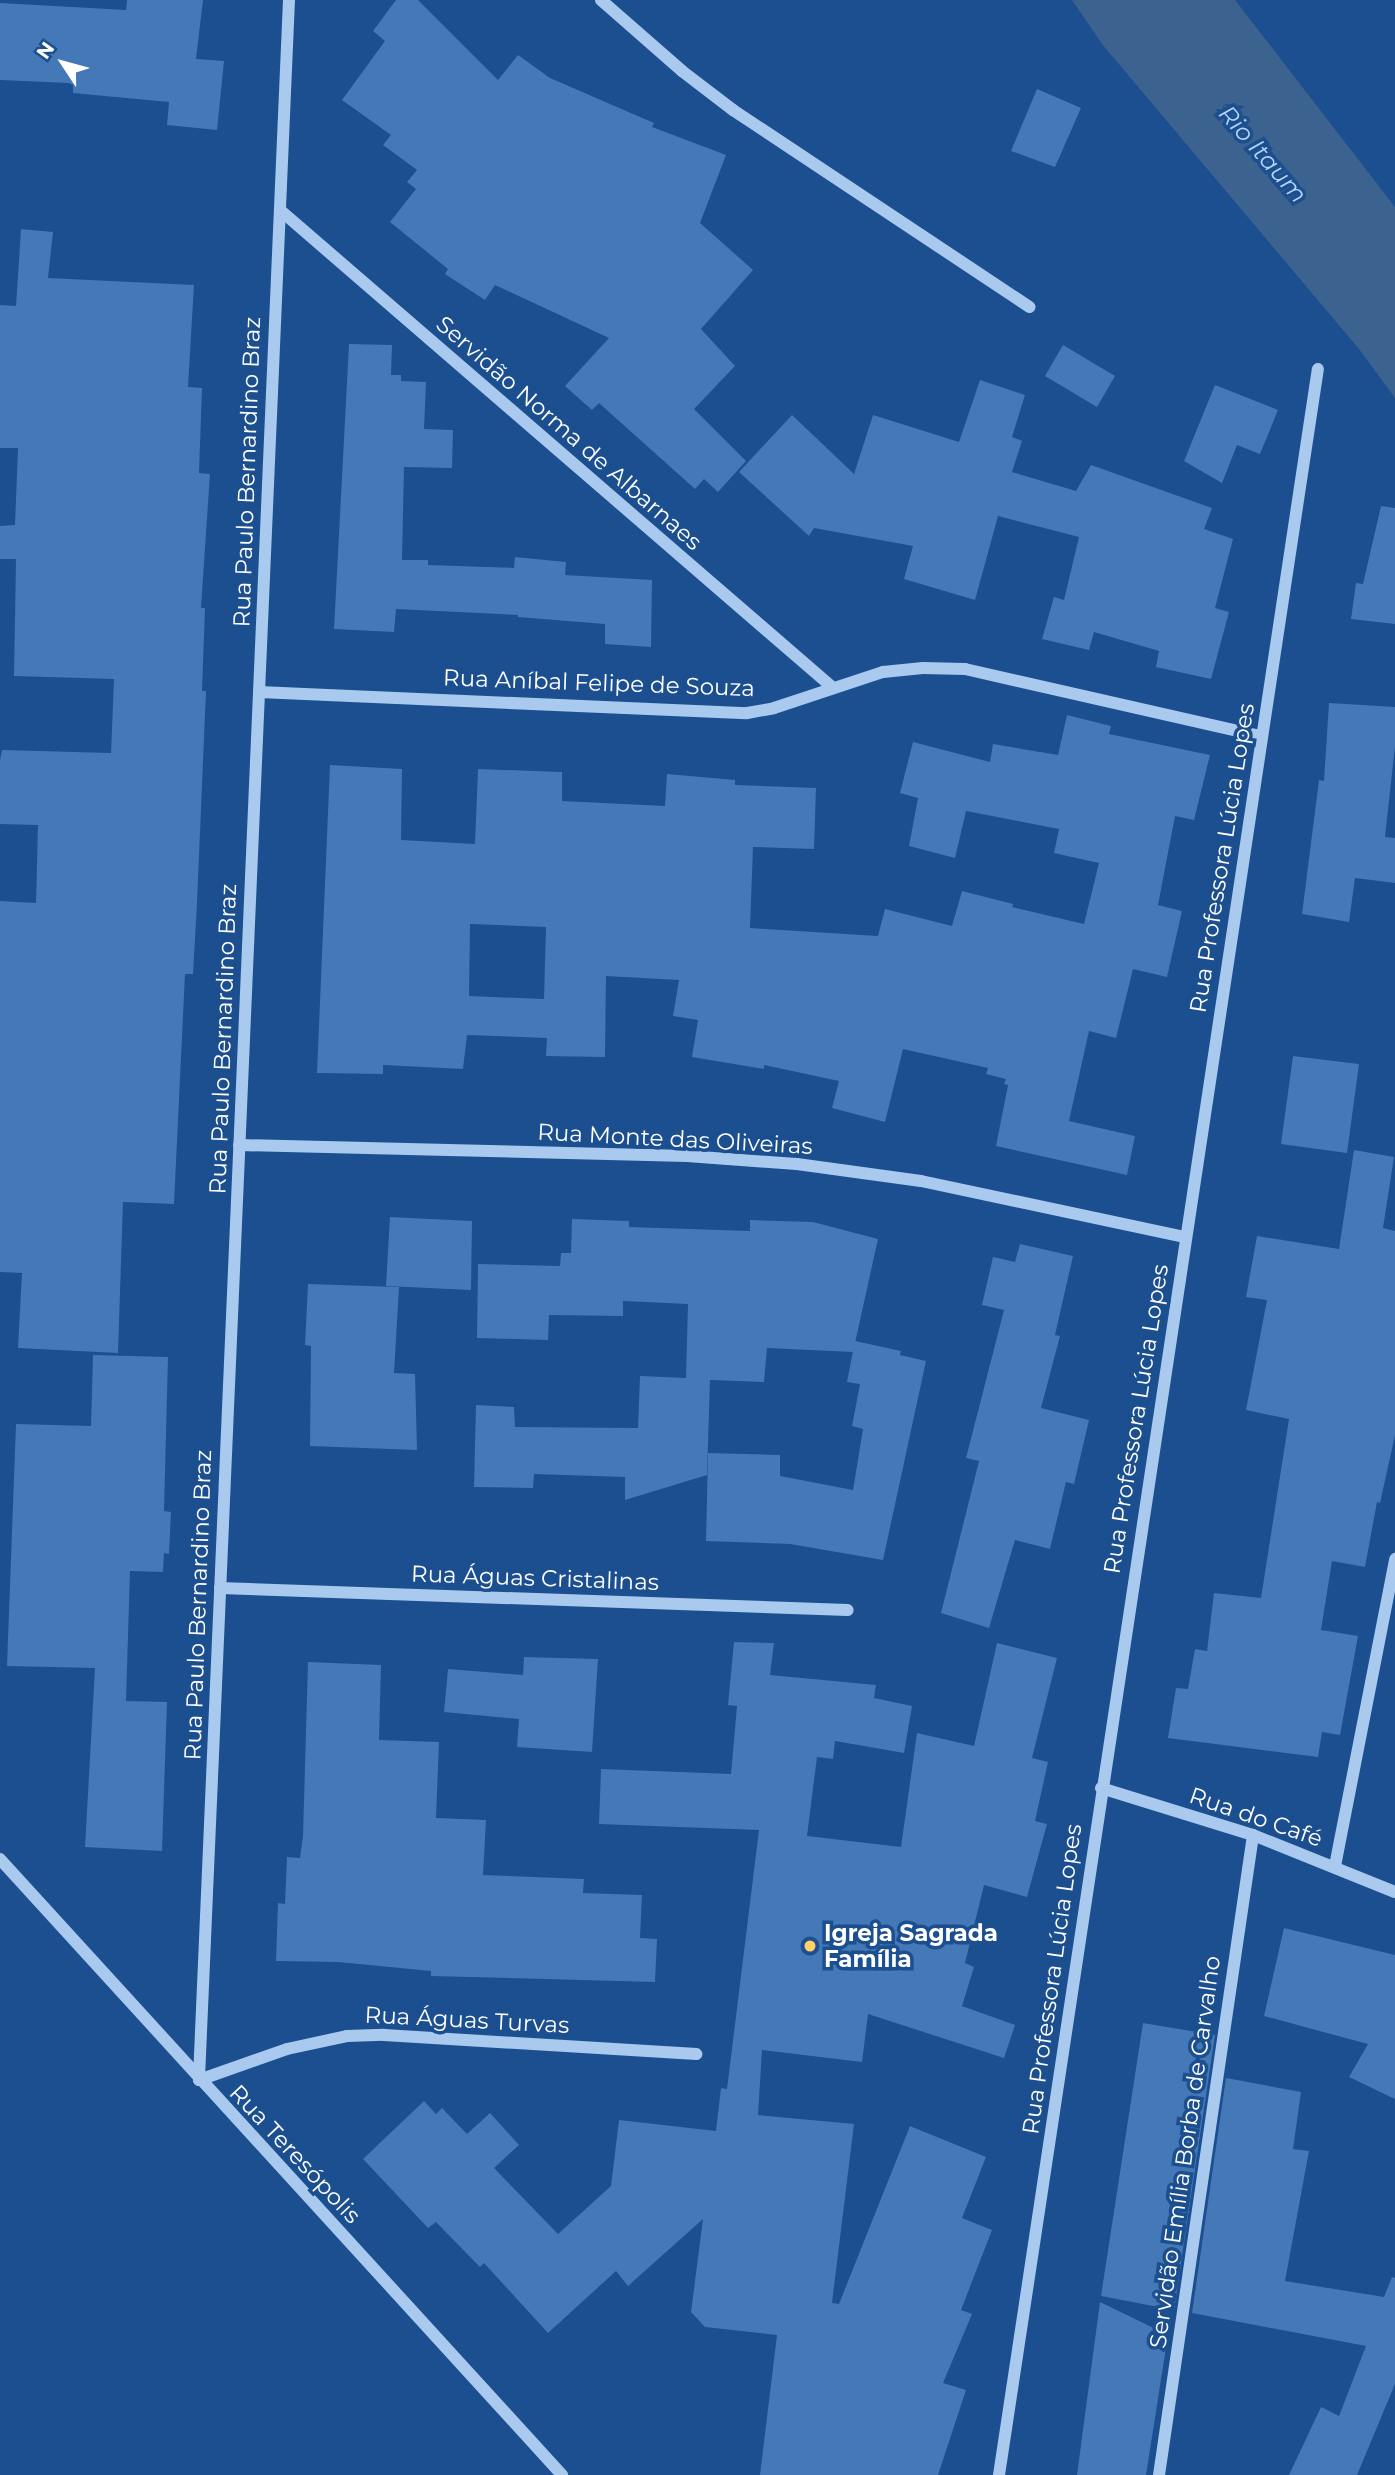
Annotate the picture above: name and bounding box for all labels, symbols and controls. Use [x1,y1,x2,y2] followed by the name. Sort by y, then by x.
[28,28,98,98] north arrow
[32,37,59,63] text: N
[1213,99,1313,209] water label: Rio Itaum
[431,310,707,556] street label: Servidão Norma de Albarnaes
[228,316,266,628] street label: Rua Paulo Bernardino Braz
[443,664,755,702] street label: Rua Aníbal Felipe de Souza
[1184,701,1260,1015] street label: Rua Professora Lúcia Lopes
[204,883,242,1195] street label: Rua Paulo Bernardino Braz
[537,1118,813,1160] street label: Rua Monte das Oliveiras
[1098,1262,1174,1576] street label: Rua Professora Lúcia Lopes
[179,1449,217,1761] street label: Rua Paulo Bernardino Braz
[411,1560,659,1596] street label: Rua Águas Cristalinas
[1186,1781,1326,1853] street label: Rua do Café
[1017,1822,1087,2136] street label: Rua Professora Lúcia Lopes
[824,1919,998,1973] place label: Igreja Sagrada Família
[802,1938,818,1954] marker: Igreja Sagrada Família
[1144,1954,1226,2350] street label: Servidão Emília Borba de Carvalho
[364,2001,570,2039] street label: Rua Águas Turvas
[224,2079,366,2229] street label: Rua Teresópolis

